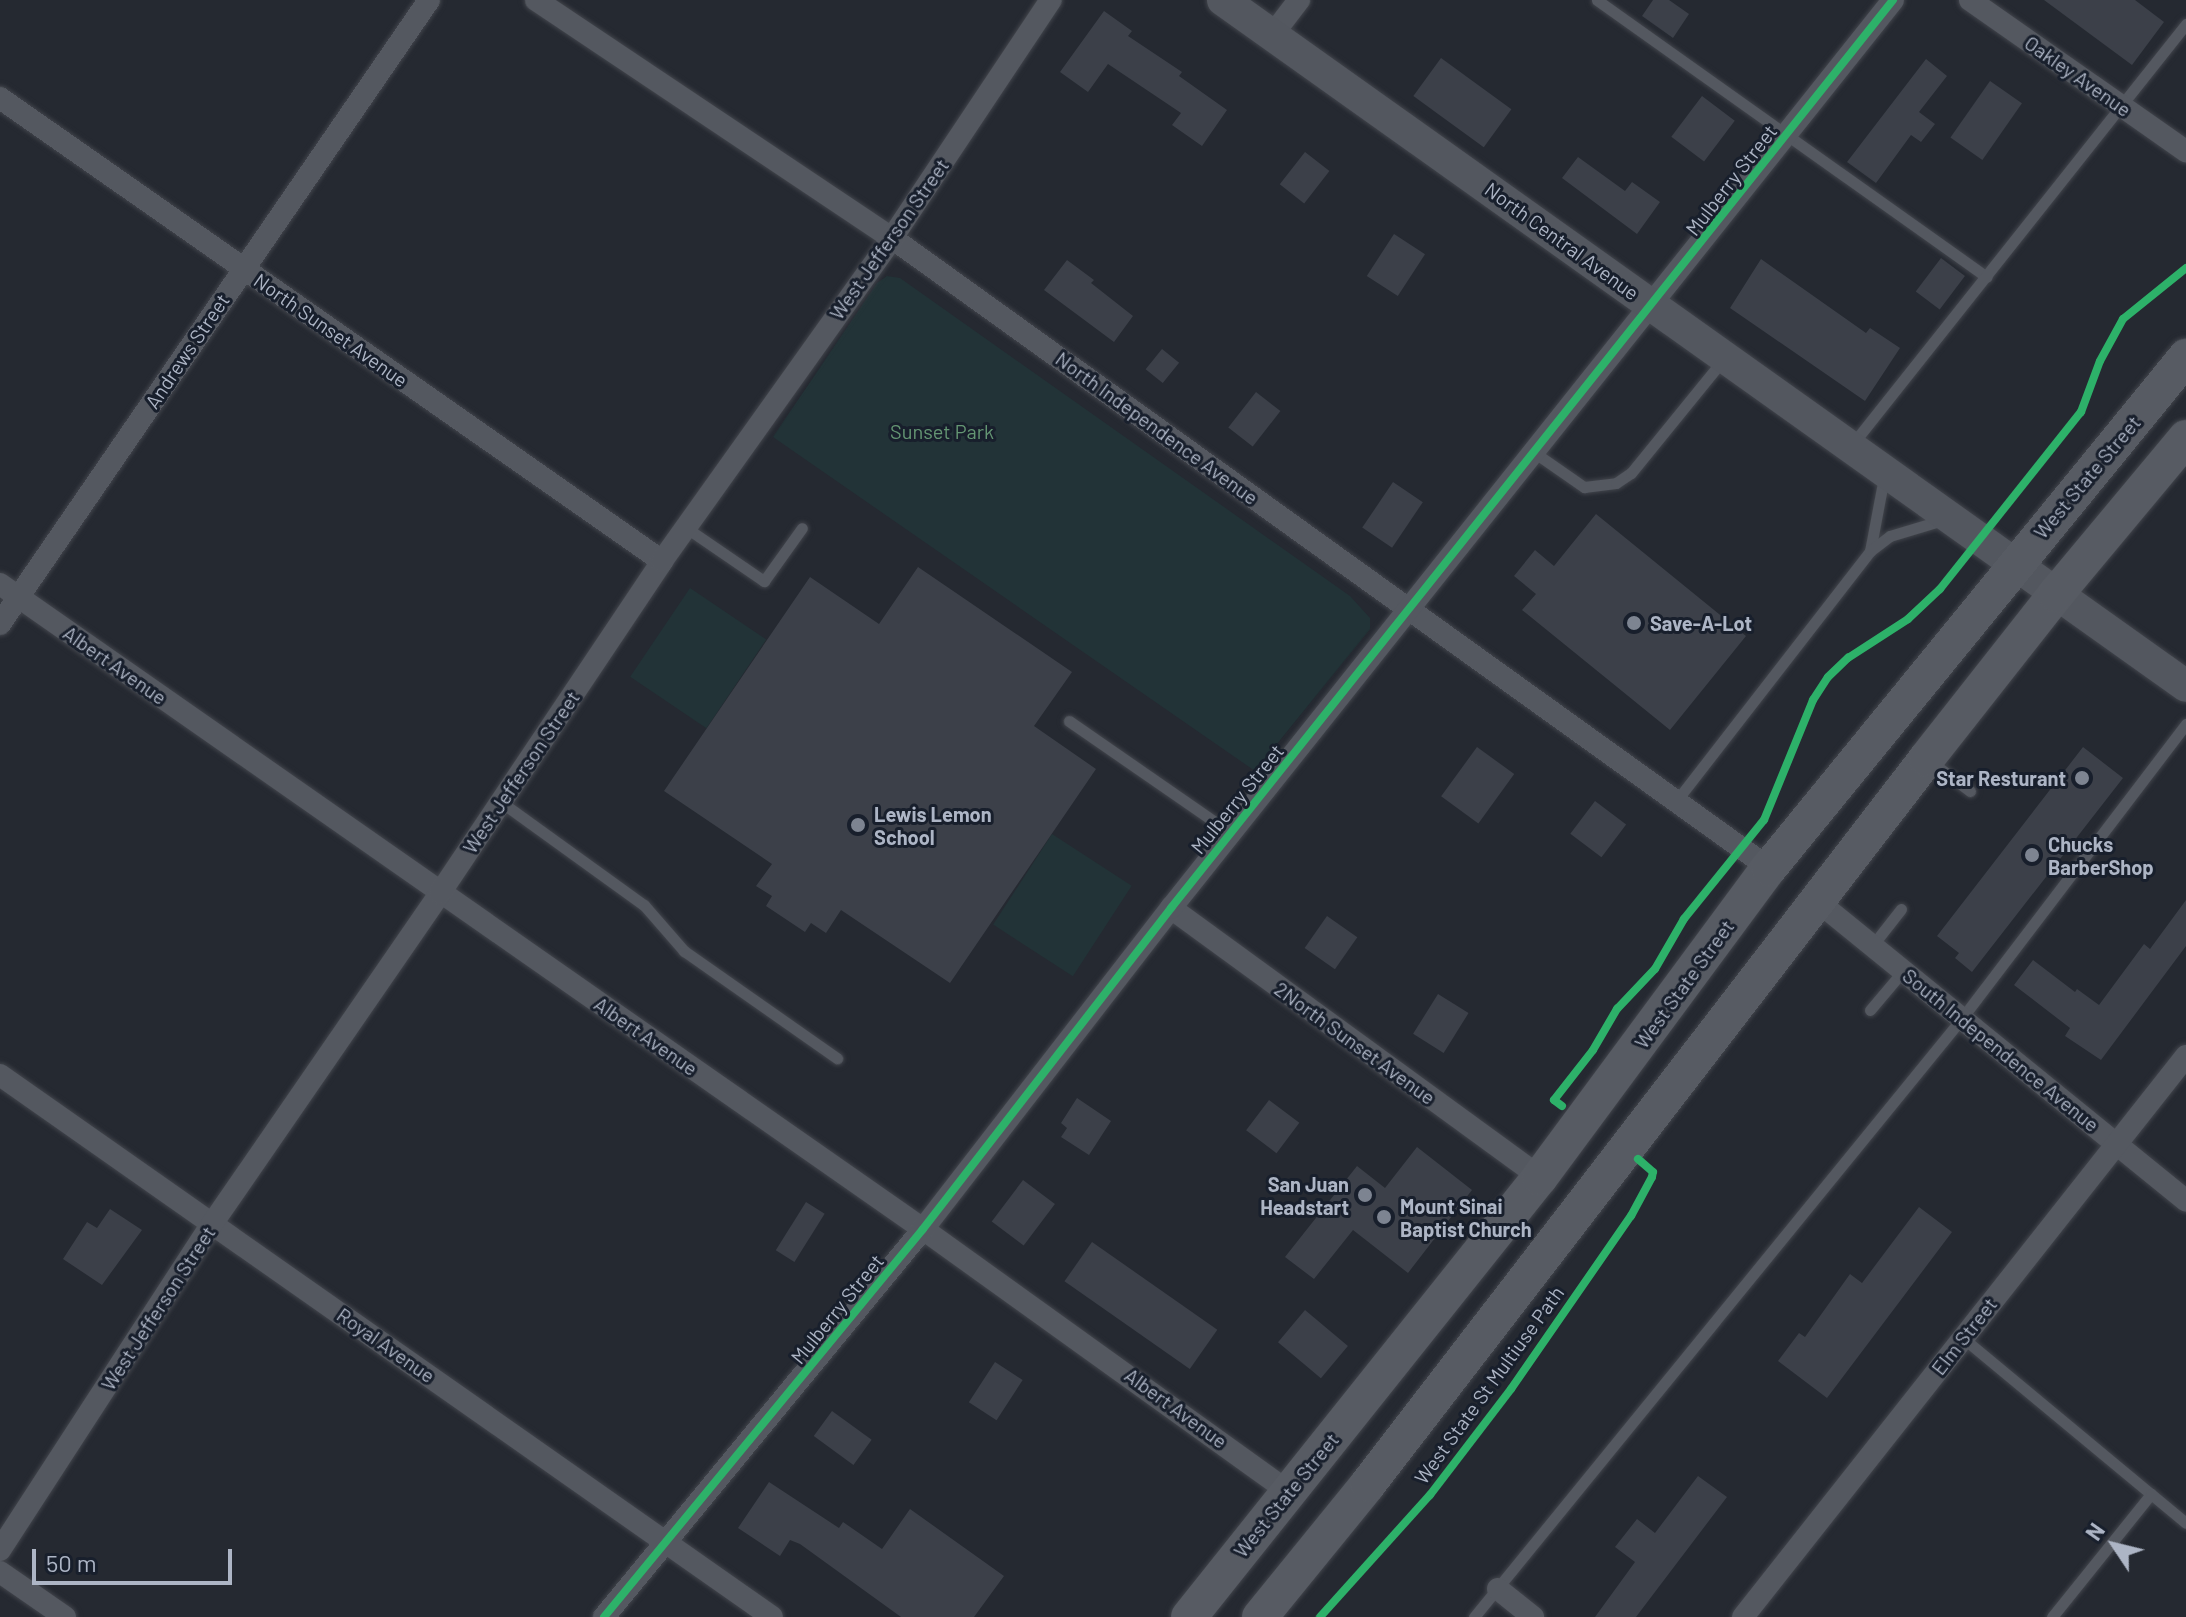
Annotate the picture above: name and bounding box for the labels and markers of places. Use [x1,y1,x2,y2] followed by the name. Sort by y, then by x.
[1650,611,1752,635] place label: Save-A-Lot
[1625,614,1643,632] marker: Save-A-Lot
[1936,766,2066,790] place label: Star Resturant
[2073,769,2091,787] marker: Star Resturant
[874,802,992,849] place label: Lewis Lemon School
[849,816,867,834] marker: Lewis Lemon School
[2048,832,2154,879] place label: Chucks BarberShop
[2023,846,2041,864] marker: Chucks BarberShop
[1260,1172,1349,1219] place label: San Juan Headstart
[1356,1186,1374,1204] marker: San Juan Headstart
[1400,1194,1532,1241] place label: Mount Sinai Baptist Church
[1375,1208,1393,1226] marker: Mount Sinai Baptist Church

